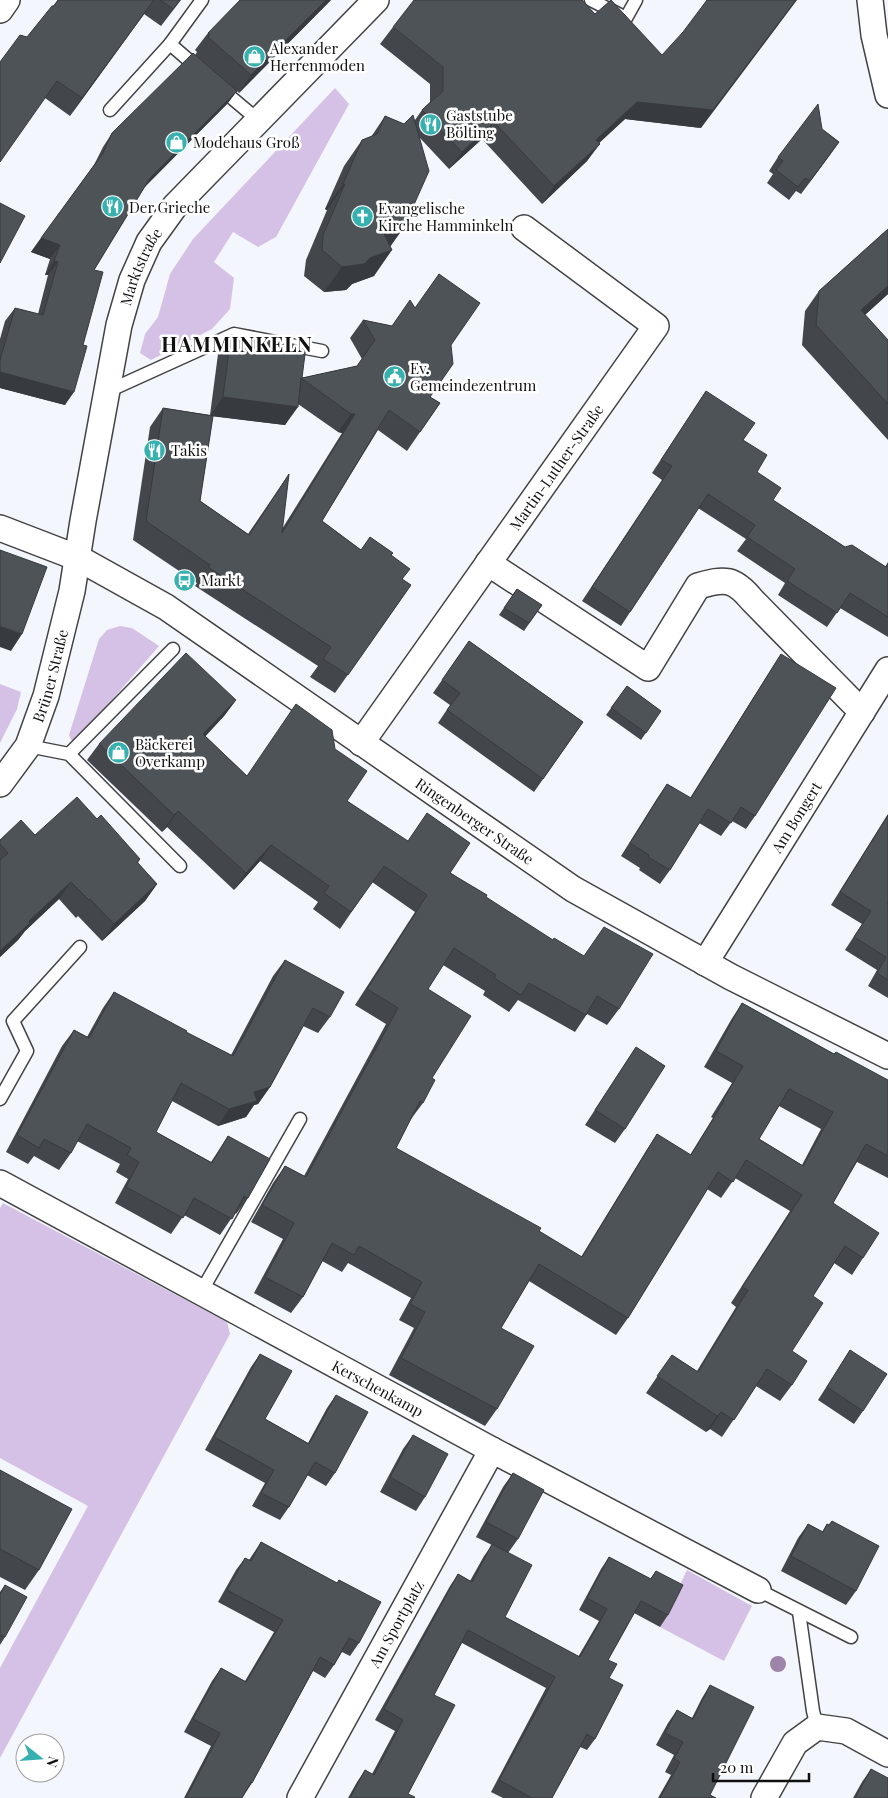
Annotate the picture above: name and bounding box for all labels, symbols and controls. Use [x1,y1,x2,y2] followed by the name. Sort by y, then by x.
[269,38,365,75] place label: Alexander Herrenmoden
[242,45,266,69] shop icon: Alexander Herrenmoden
[446,105,513,142] place label: Gaststube Bölting
[418,112,442,136] restaurant icon: Gaststube Bölting
[165,130,189,154] shop icon: Modehaus Groß
[193,132,300,152] place label: Modehaus Groß
[101,195,125,219] restaurant icon: Der Grieche
[129,197,210,217] place label: Der Grieche
[378,198,513,235] place label: Evangelische Kirche Hamminkeln
[350,205,374,229] church icon: Evangelische Kirche Hamminkeln
[115,224,166,308] street label: Marktstraße
[161,330,313,357] district label: HAMMINKELN
[410,358,537,395] place label: Ev. Gemeindezentrum
[382,365,406,389] public building icon: Ev. Gemeindezentrum
[505,400,608,534] street label: Martin-Luther-Straße
[143,438,167,462] restaurant icon: Takis
[171,440,207,460] place label: Takis
[173,568,197,592] bus stop icon: Markt
[201,570,242,590] place label: Markt
[27,627,72,725] street label: Brüner Straße
[135,734,205,771] place label: Bäckerei Overkamp
[107,741,131,765] shop icon: Bäckerei Overkamp
[412,773,538,869] street label: Ringenberger Straße
[766,777,826,857] street label: Am Bongert
[329,1355,427,1421] street label: Kerschenkamp
[364,1577,428,1672] street label: Am Sportplatz
[15,1733,65,1783] north arrow
[713,1750,809,1782] scale bar
[42,1754,63,1770] text: N
[720,1757,754,1777] text: 20 m

